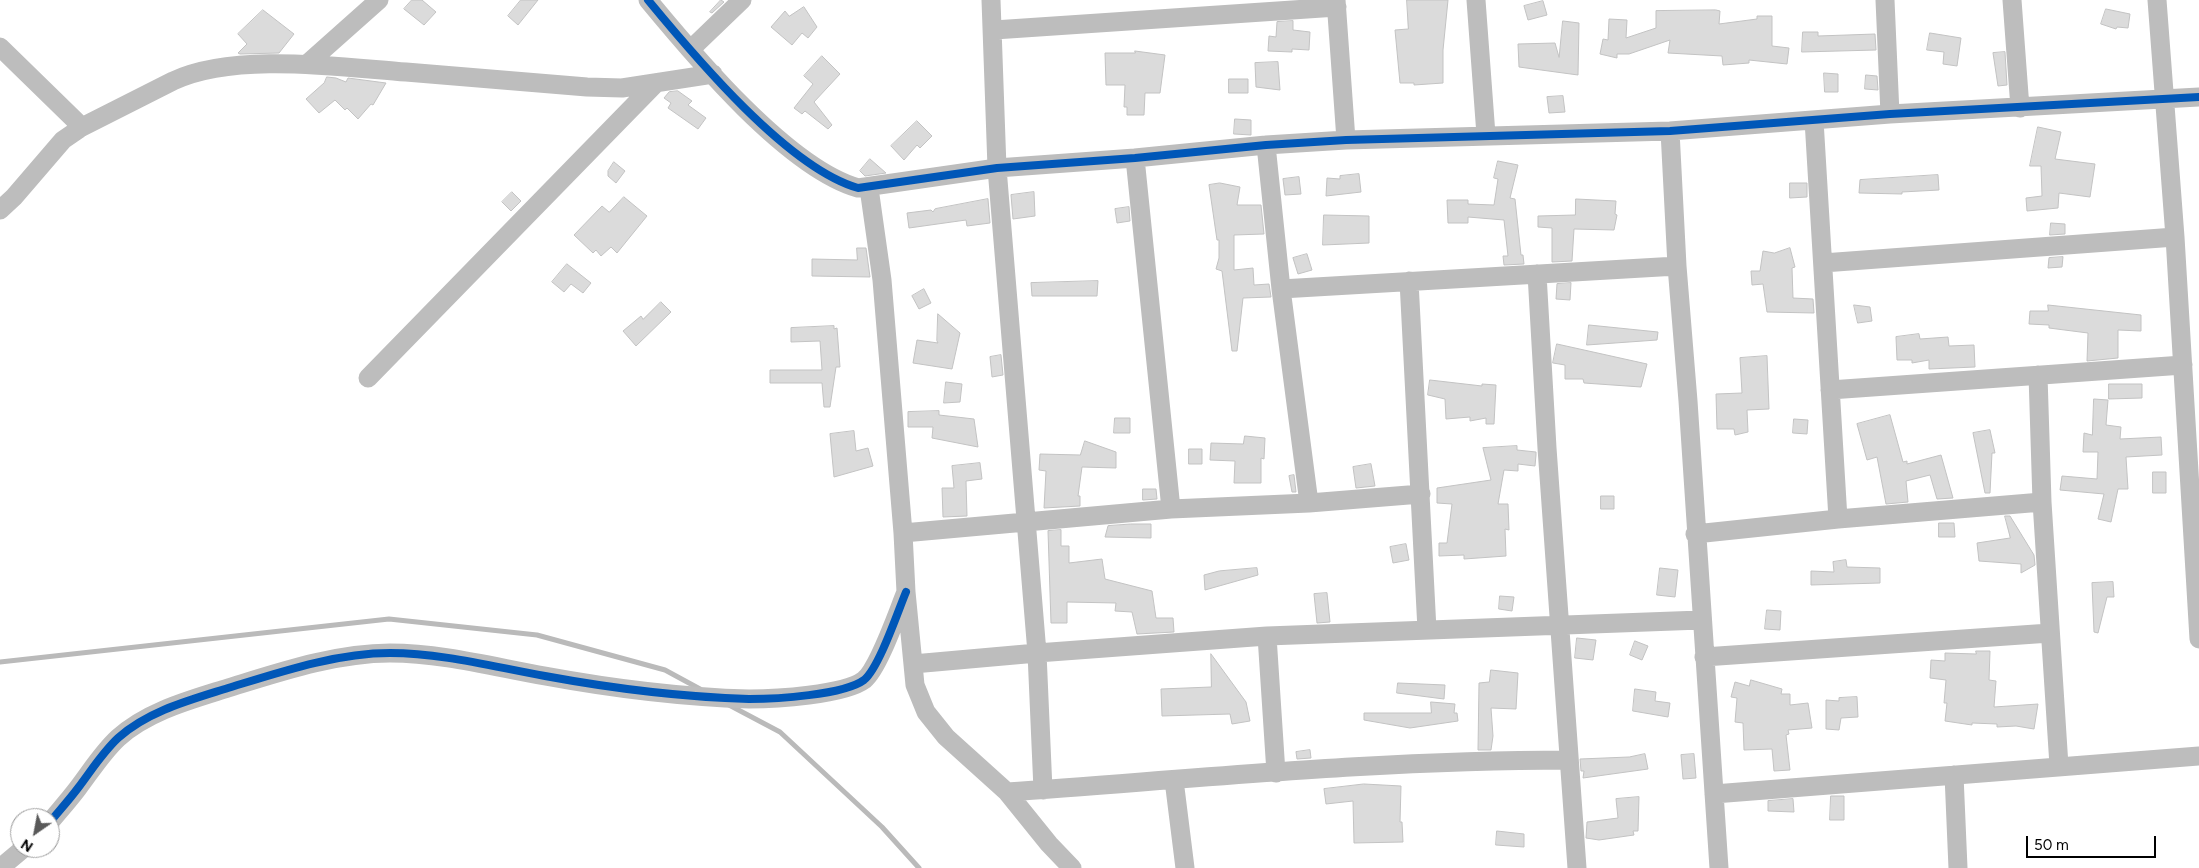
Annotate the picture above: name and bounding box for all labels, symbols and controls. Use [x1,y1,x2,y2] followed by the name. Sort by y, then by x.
[10,808,60,858] north arrow
[2029,826,2159,858] scale bar
[18,835,36,855] text: N
[2034,836,2069,854] text: 50 m

